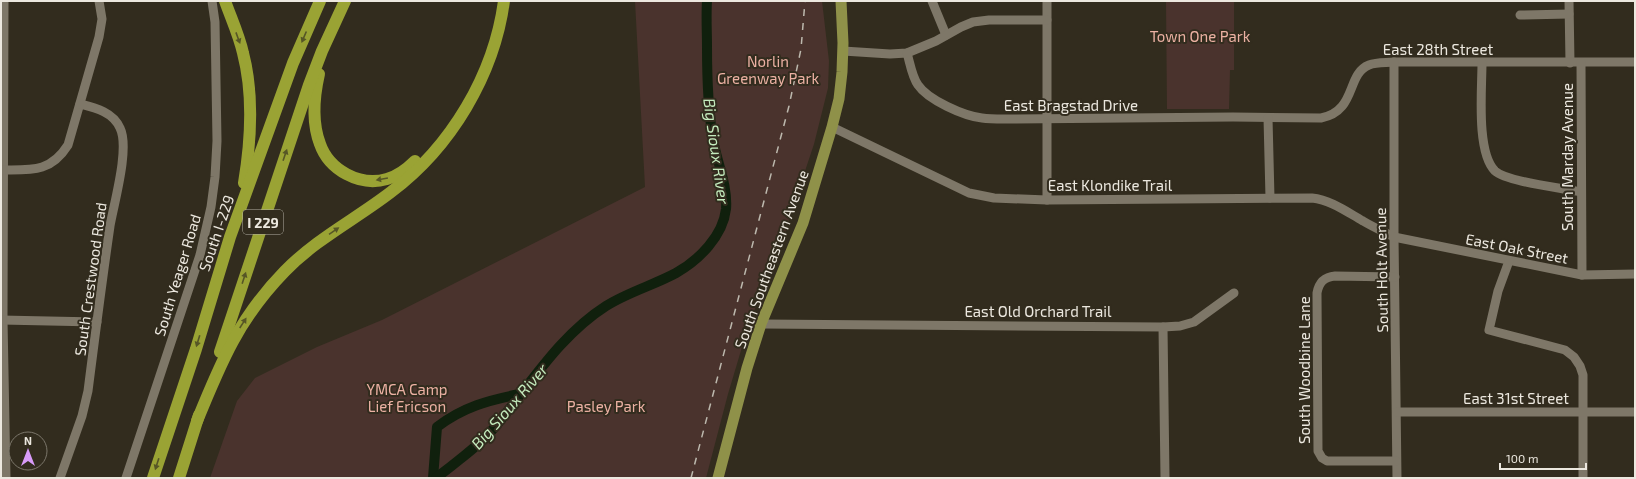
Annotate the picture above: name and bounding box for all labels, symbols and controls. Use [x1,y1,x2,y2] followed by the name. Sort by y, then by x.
[1150,27,1251,45] park label: Town One Park
[301,31,307,42] one-way arrow
[235,32,241,44] one-way arrow
[1383,40,1493,58] street label: East 28th Street
[717,52,819,87] park label: Norlin Greenway Park
[1558,83,1576,231] street label: South Marday Avenue
[1004,96,1138,114] street label: East Bragstad Drive
[700,97,734,206] water label: Big Sioux River
[283,148,289,160] one-way arrow
[730,167,812,351] street label: South Southeastern Avenue
[1048,176,1173,194] street label: East Klondike Trail
[376,177,388,183] one-way arrow
[195,193,237,273] street label: South I-229
[70,201,110,357] street label: South Crestwood Road
[1371,207,1391,333] street label: South Holt Avenue
[243,210,283,234] road number: I 229
[150,212,204,338] street label: South Yeager Road
[329,227,339,235] one-way arrow
[1464,229,1570,267] street label: East Oak Street
[242,272,248,284] one-way arrow
[1295,296,1313,444] street label: South Woodbine Lane
[964,302,1112,320] street label: East Old Orchard Trail
[239,317,247,328] one-way arrow
[195,335,201,347] one-way arrow
[467,359,552,453] water label: Big Sioux River
[366,380,448,415] park label: YMCA Camp Lief Ericson
[1463,389,1569,407] street label: East 31st Street
[567,397,646,415] park label: Pasley Park
[8,431,48,471] north arrow
[24,434,32,447] text: N
[1500,445,1586,471] scale bar
[1506,451,1538,465] text: 100 m
[154,459,160,471] one-way arrow

